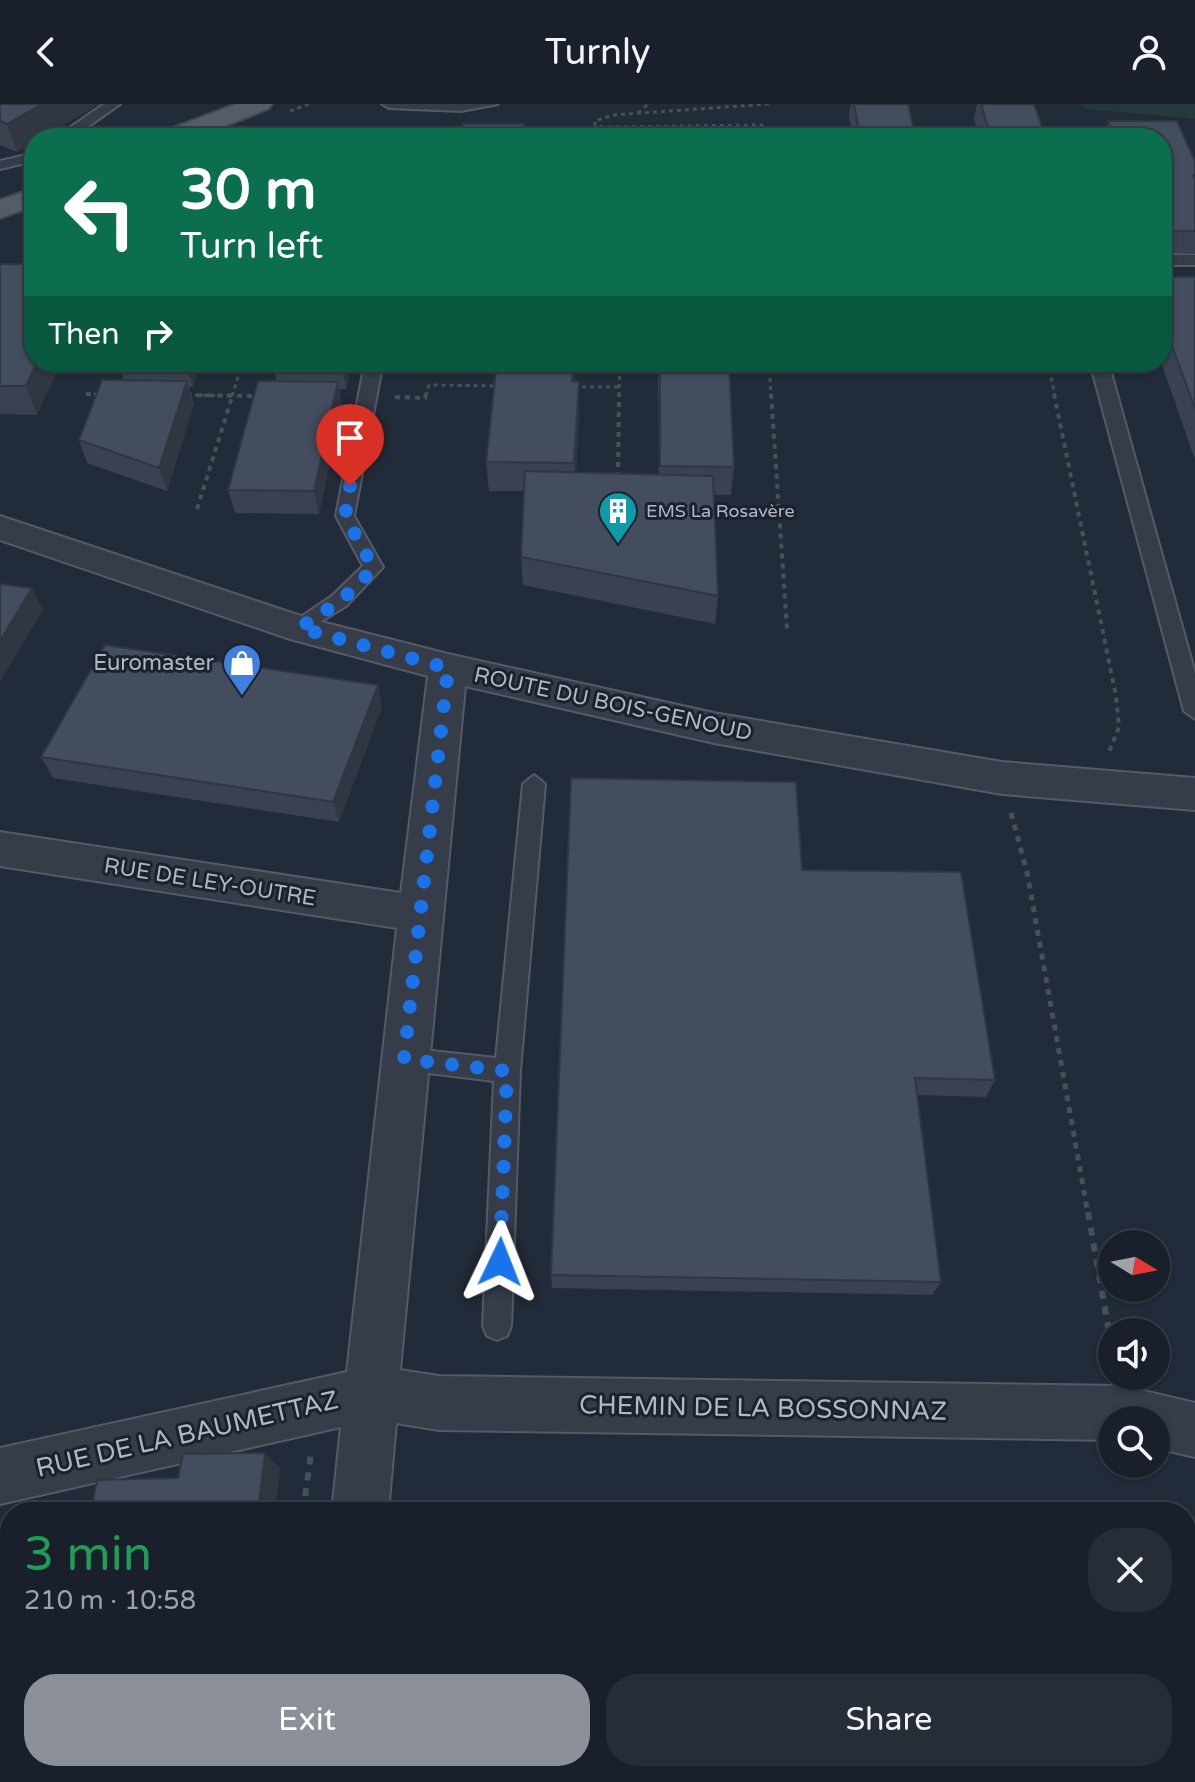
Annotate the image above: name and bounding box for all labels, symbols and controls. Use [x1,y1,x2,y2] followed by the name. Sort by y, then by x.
[24,30,68,74] icon: back
[1127,30,1171,74] icon: person
[545,31,650,74] text: Turnly
[180,157,316,224] text: 30 m
[48,160,152,264] icon: left
[180,225,323,268] text: Turn left
[136,312,180,356] icon: right
[48,316,120,353] text: Then
[316,404,384,486] pin
[328,416,372,460] icon: arrive
[597,490,639,545] building icon: EMS La Rosavère
[646,500,795,522] place label: EMS La Rosavère
[221,642,263,697] shop icon: Euromaster
[93,650,215,676] place label: Euromaster
[472,662,754,746] street label: ROUTE DU BOIS-GENOUD
[102,852,318,912] street label: RUE DE LEY-OUTRE
[458,1220,542,1304] position arrow
[1098,1230,1170,1302] north arrow
[1098,1230,1170,1478] map controls
[1098,1318,1170,1390] button: sound
[33,1384,341,1484] street label: RUE DE LA BAUMETTAZ
[579,1389,947,1427] street label: CHEMIN DE LA BOSSONNAZ
[1098,1406,1170,1478] button: search
[24,1526,152,1584] text: 3 min
[1088,1528,1172,1612] button: close
[24,1585,196,1616] text: 210 m · 10:58
[24,1674,590,1766] button: Exit
[606,1674,1172,1766] button: Share

